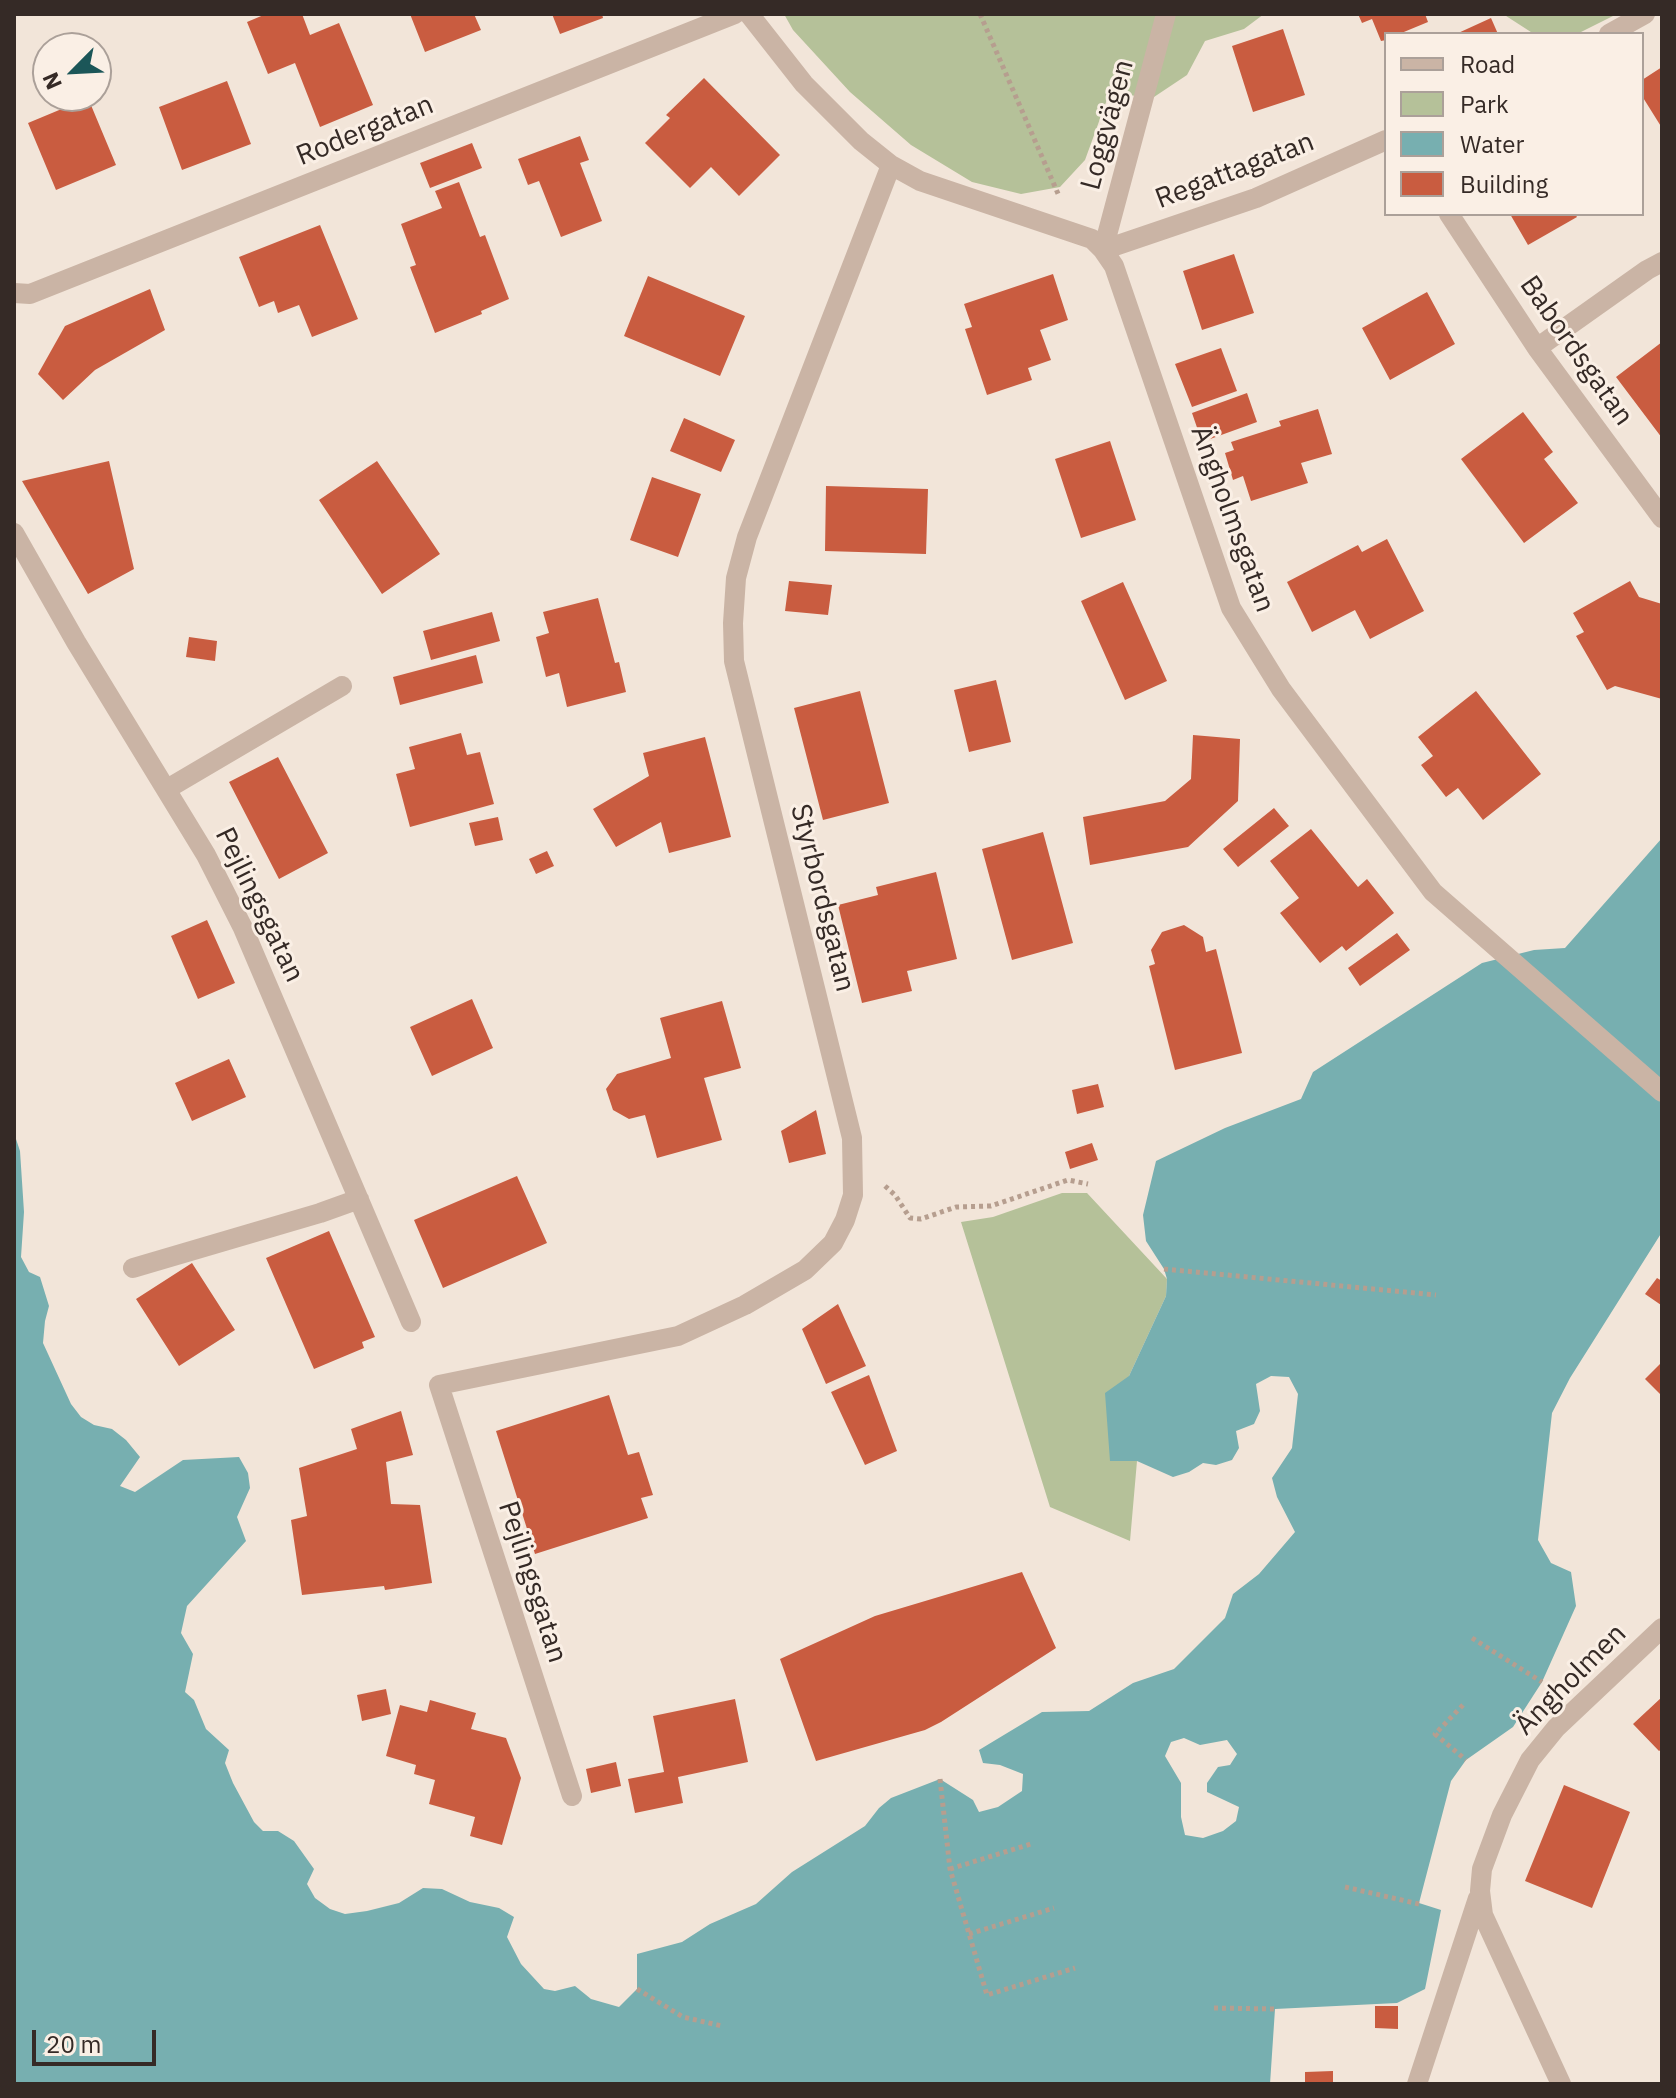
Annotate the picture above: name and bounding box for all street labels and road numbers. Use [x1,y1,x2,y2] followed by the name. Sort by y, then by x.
[1075,56,1141,194] street label: Loggvägen
[292,88,438,174] street label: Rodergatan
[1151,125,1319,217] street label: Regattagatan
[1512,270,1640,432] street label: Babordsgatan
[1183,421,1281,617] street label: Ängholmsgatan
[782,801,862,995] street label: Styrbordsgatan
[207,822,311,988] street label: Pejlingsgatan
[490,1497,574,1667] street label: Pejlingsgatan
[1508,1617,1634,1743] street label: Ängholmen

